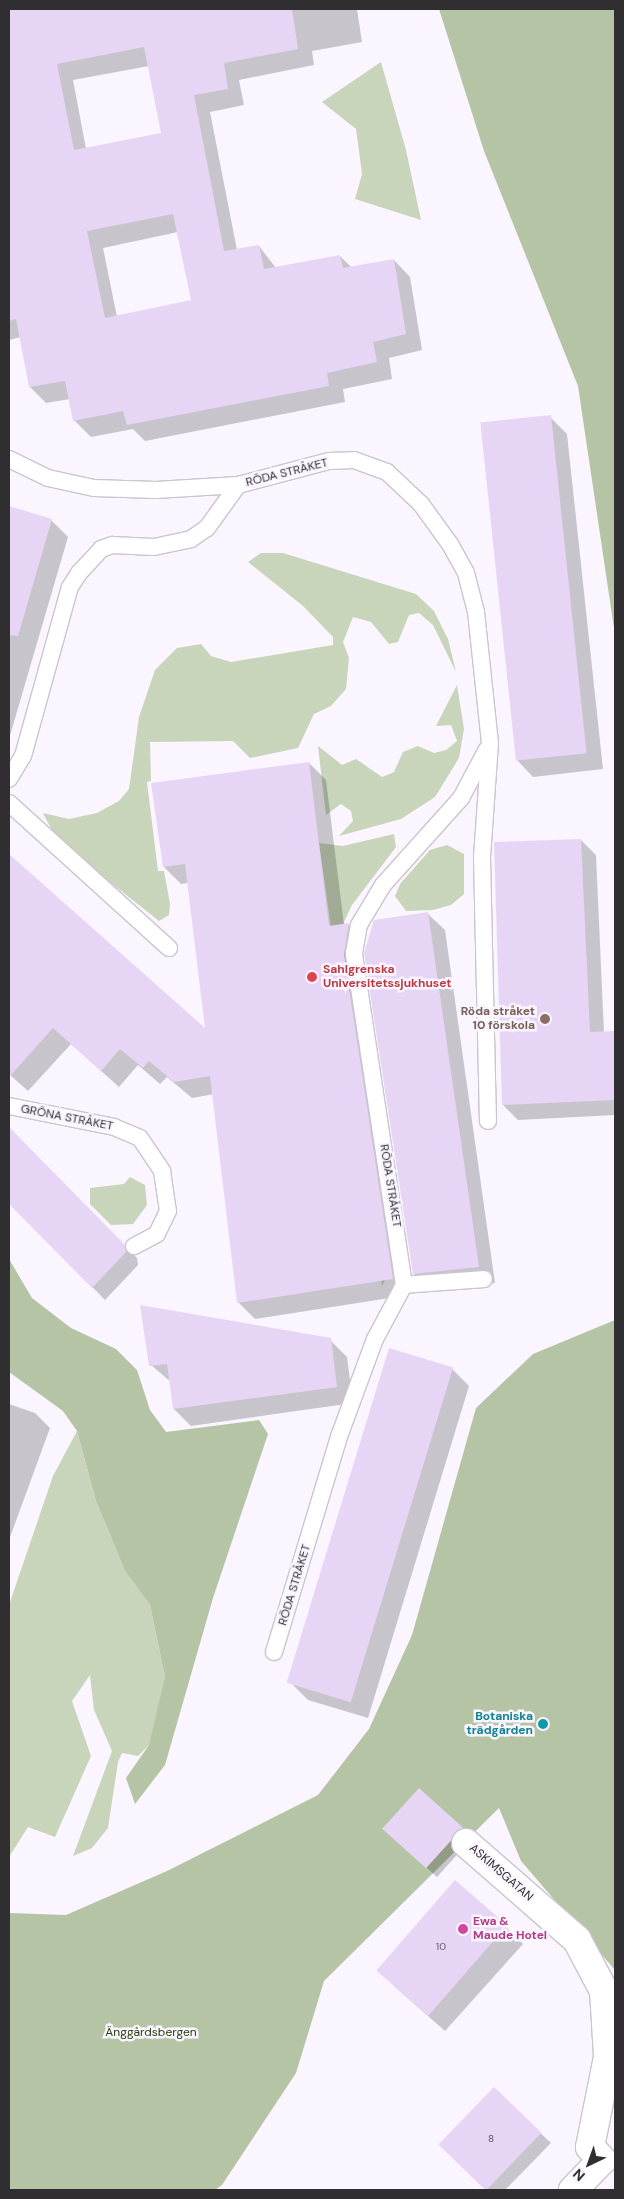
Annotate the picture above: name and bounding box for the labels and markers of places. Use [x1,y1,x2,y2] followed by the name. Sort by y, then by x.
[323,963,452,991] place label: Sahlgrenska Universitetssjukhuset
[305,970,319,984] marker: Sahlgrenska Universitetssjukhuset
[461,1005,535,1033] place label: Röda stråket 10 förskola
[539,1013,551,1025] marker: Röda stråket 10 förskola
[467,1710,533,1738] place label: Botaniska trädgården
[537,1718,549,1730] marker: Botaniska trädgården
[473,1915,547,1943] place label: Ewa & Maude Hotel
[457,1923,469,1935] marker: Ewa & Maude Hotel

